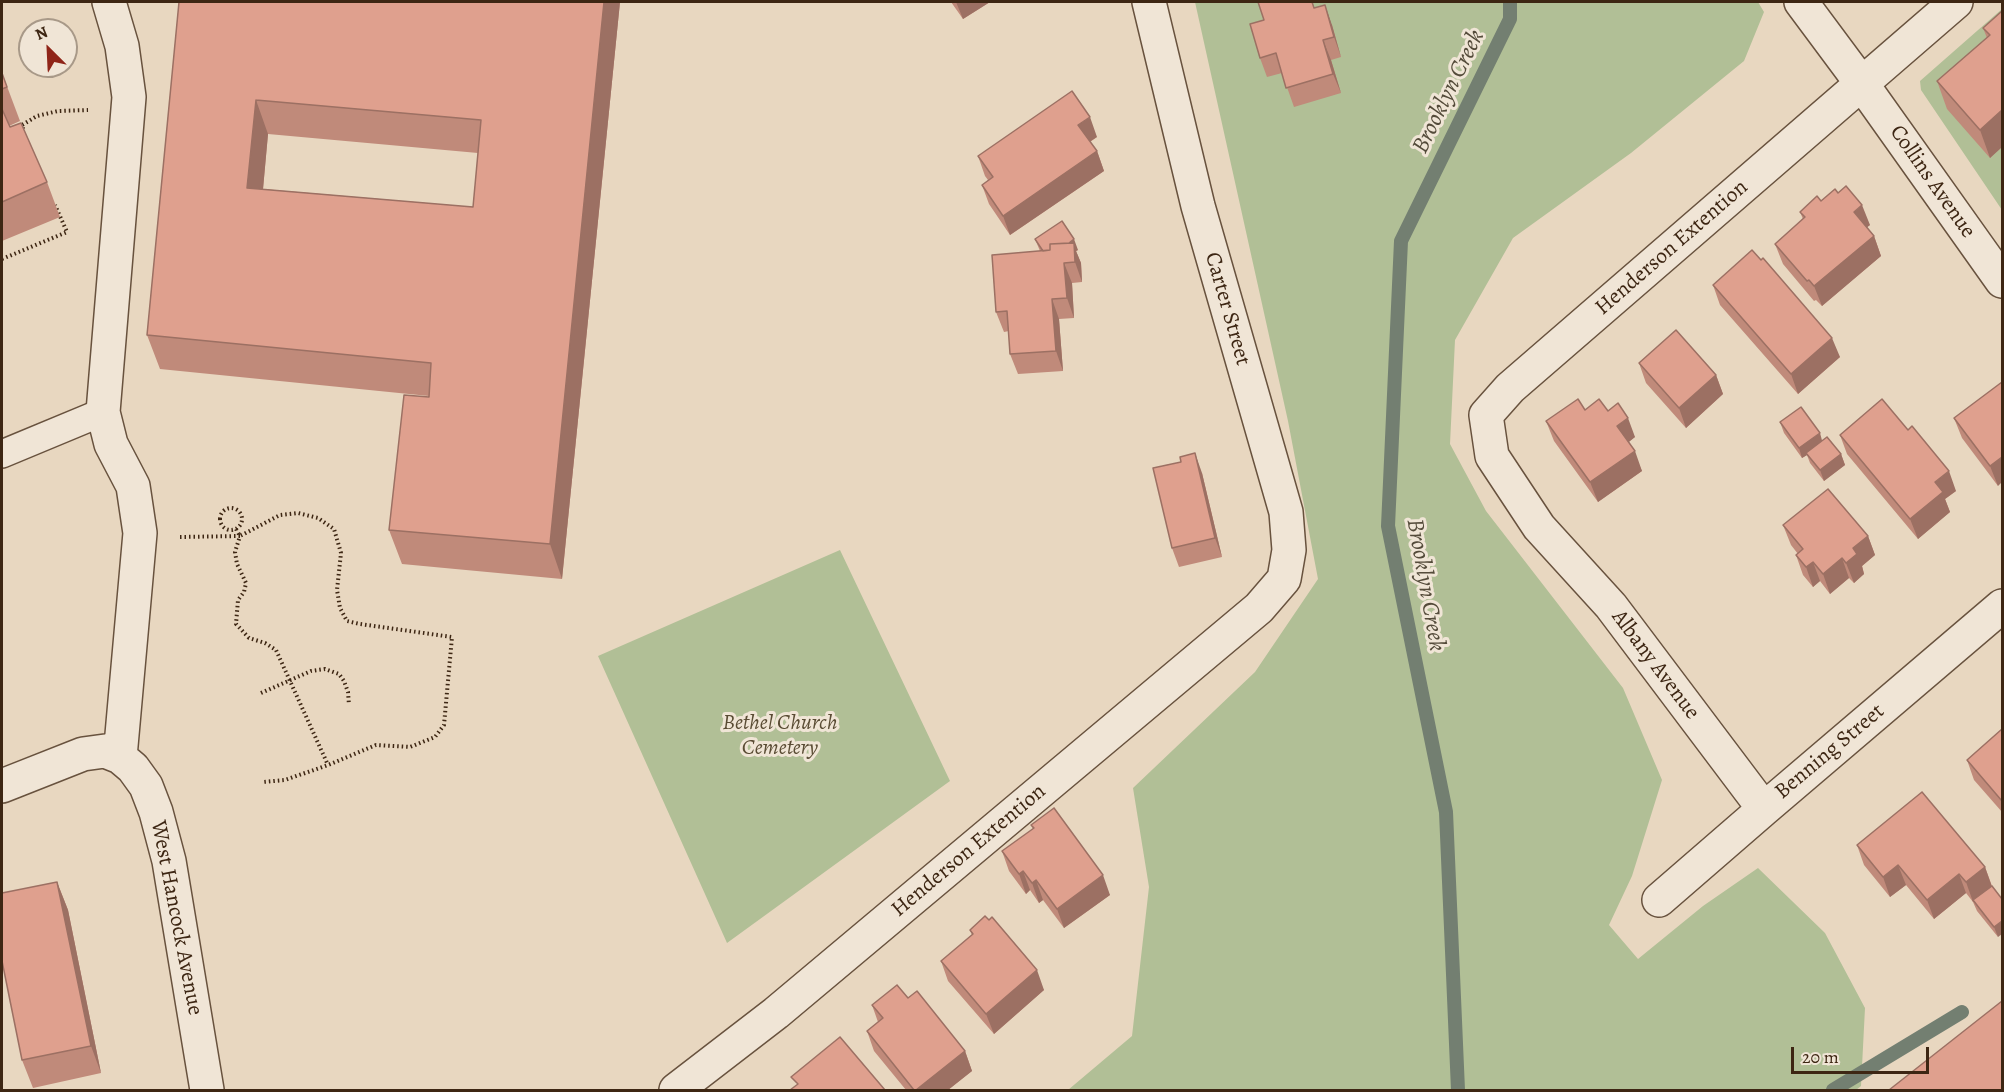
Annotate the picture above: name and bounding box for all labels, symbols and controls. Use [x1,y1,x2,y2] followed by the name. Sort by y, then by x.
[18,18,78,78] north arrow
[32,21,51,46] text: N
[1407,25,1491,159] water label: Brooklyn Creek
[1883,120,1981,244] street label: Collins Avenue
[1590,175,1754,321] street label: Henderson Extention
[1198,249,1256,369] street label: Carter Street
[1399,516,1451,654] water label: Brooklyn Creek
[1605,605,1705,725] street label: Albany Avenue
[1770,699,1890,805] street label: Benning Street
[723,711,837,762] park label: Bethel Church Cemetery
[886,779,1052,923] street label: Henderson Extention
[144,818,208,1018] street label: West Hancock Avenue
[1794,1035,1932,1073] scale bar
[1802,1045,1839,1069] text: 20 m

